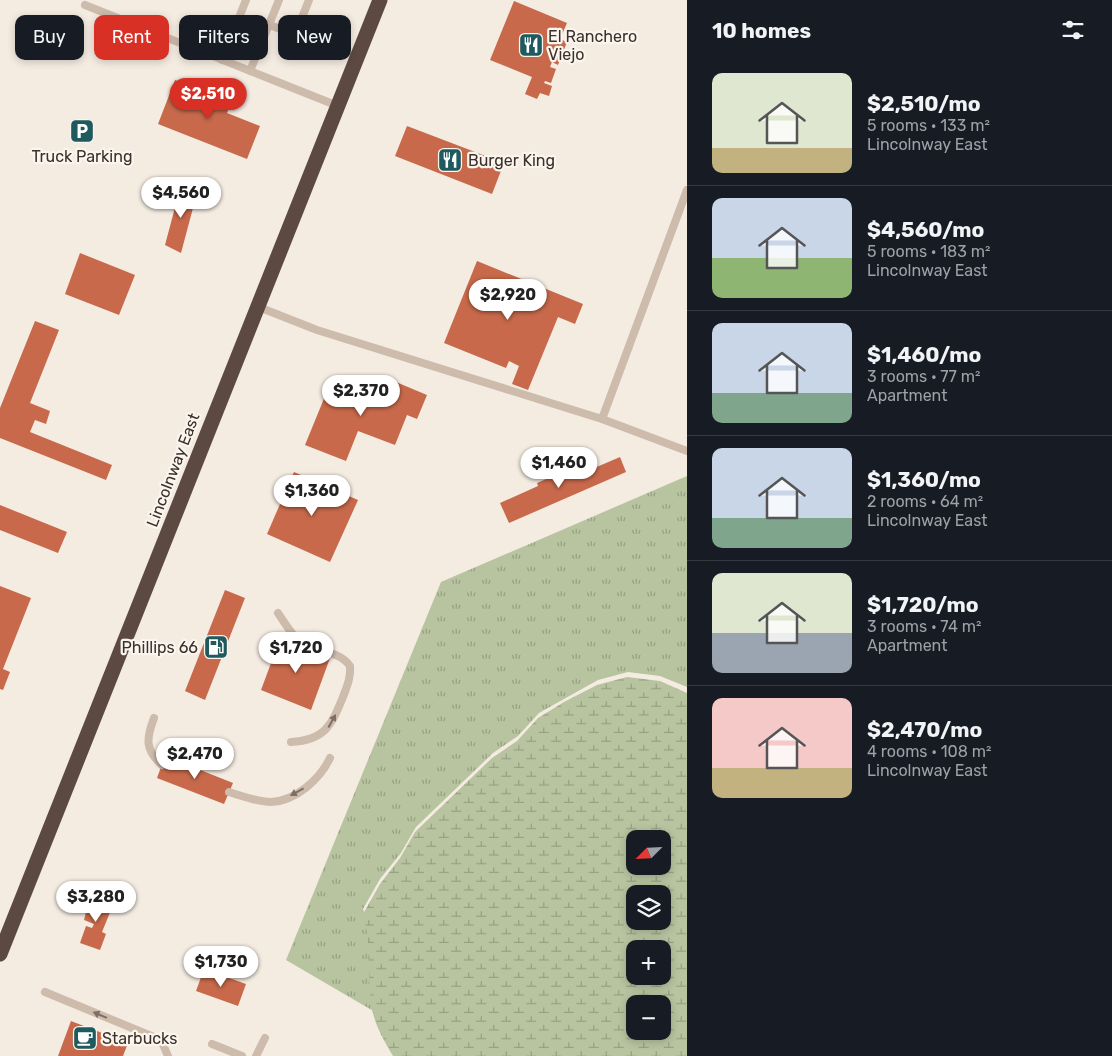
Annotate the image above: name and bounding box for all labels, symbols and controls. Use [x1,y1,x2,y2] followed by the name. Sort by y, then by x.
[15,15,84,60] chip: Buy
[94,15,169,60] chip: Rent
[179,15,268,60] chip: Filters
[278,15,351,60] chip: New
[1059,16,1087,44] icon: filters
[712,18,811,43] text: 10 homes
[548,27,637,64] place label: El Ranchero Viejo
[518,32,544,58] restaurant icon: El Ranchero Viejo
[167,78,249,120] pin: $2,510
[181,84,235,103] text: $2,510
[867,91,981,116] text: $2,510/mo
[752,93,812,153] icon: home
[867,116,990,135] text: 5 rooms · 133 m²
[69,118,95,144] parking icon: Truck Parking
[867,135,988,154] text: Lincolnway East
[32,147,132,166] place label: Truck Parking
[437,147,463,173] restaurant icon: Burger King
[468,151,555,170] place label: Burger King
[140,176,222,219] pin: $4,560
[152,183,210,202] text: $4,560
[867,217,984,242] text: $4,560/mo
[752,218,812,278] icon: home
[867,242,990,261] text: 5 rooms · 183 m²
[867,261,988,280] text: Lincolnway East
[467,278,549,321] pin: $2,920
[480,285,536,304] text: $2,920
[867,342,981,367] text: $1,460/mo
[752,343,812,403] icon: home
[867,367,980,386] text: 3 rooms · 77 m²
[320,374,402,417] pin: $2,370
[333,381,389,400] text: $2,370
[867,386,947,405] text: Apartment
[143,410,203,530] street label: Lincolnway East
[518,446,600,489] pin: $1,460
[531,453,587,472] text: $1,460
[867,467,981,492] text: $1,360/mo
[752,468,812,528] icon: home
[271,474,353,517] pin: $1,360
[285,481,339,500] text: $1,360
[867,492,983,511] text: 2 rooms · 64 m²
[867,511,988,530] text: Lincolnway East
[867,592,978,617] text: $1,720/mo
[752,593,812,653] icon: home
[867,617,982,636] text: 3 rooms · 74 m²
[255,632,337,674] pin: $1,720
[203,634,229,660] fuel station icon: Phillips 66
[867,636,947,655] text: Apartment
[122,638,198,657] place label: Phillips 66
[269,638,323,657] text: $1,720
[327,715,336,728] one-way arrow
[867,717,982,742] text: $2,470/mo
[752,718,812,778] icon: home
[154,738,236,780] pin: $2,470
[867,742,991,761] text: 4 rooms · 108 m²
[167,744,223,763] text: $2,470
[867,761,988,780] text: Lincolnway East
[290,788,305,796] one-way arrow
[626,830,671,875] north arrow
[626,830,671,1040] map controls
[55,880,137,923] pin: $3,280
[626,885,671,930] button: layers
[67,887,125,906] text: $3,280
[626,940,671,985] button: +
[180,946,262,988] pin: $1,730
[194,952,248,971] text: $1,730
[626,995,671,1040] button: −
[93,1010,107,1018] one-way arrow
[72,1025,98,1051] cafe icon: Starbucks
[102,1029,177,1048] place label: Starbucks

